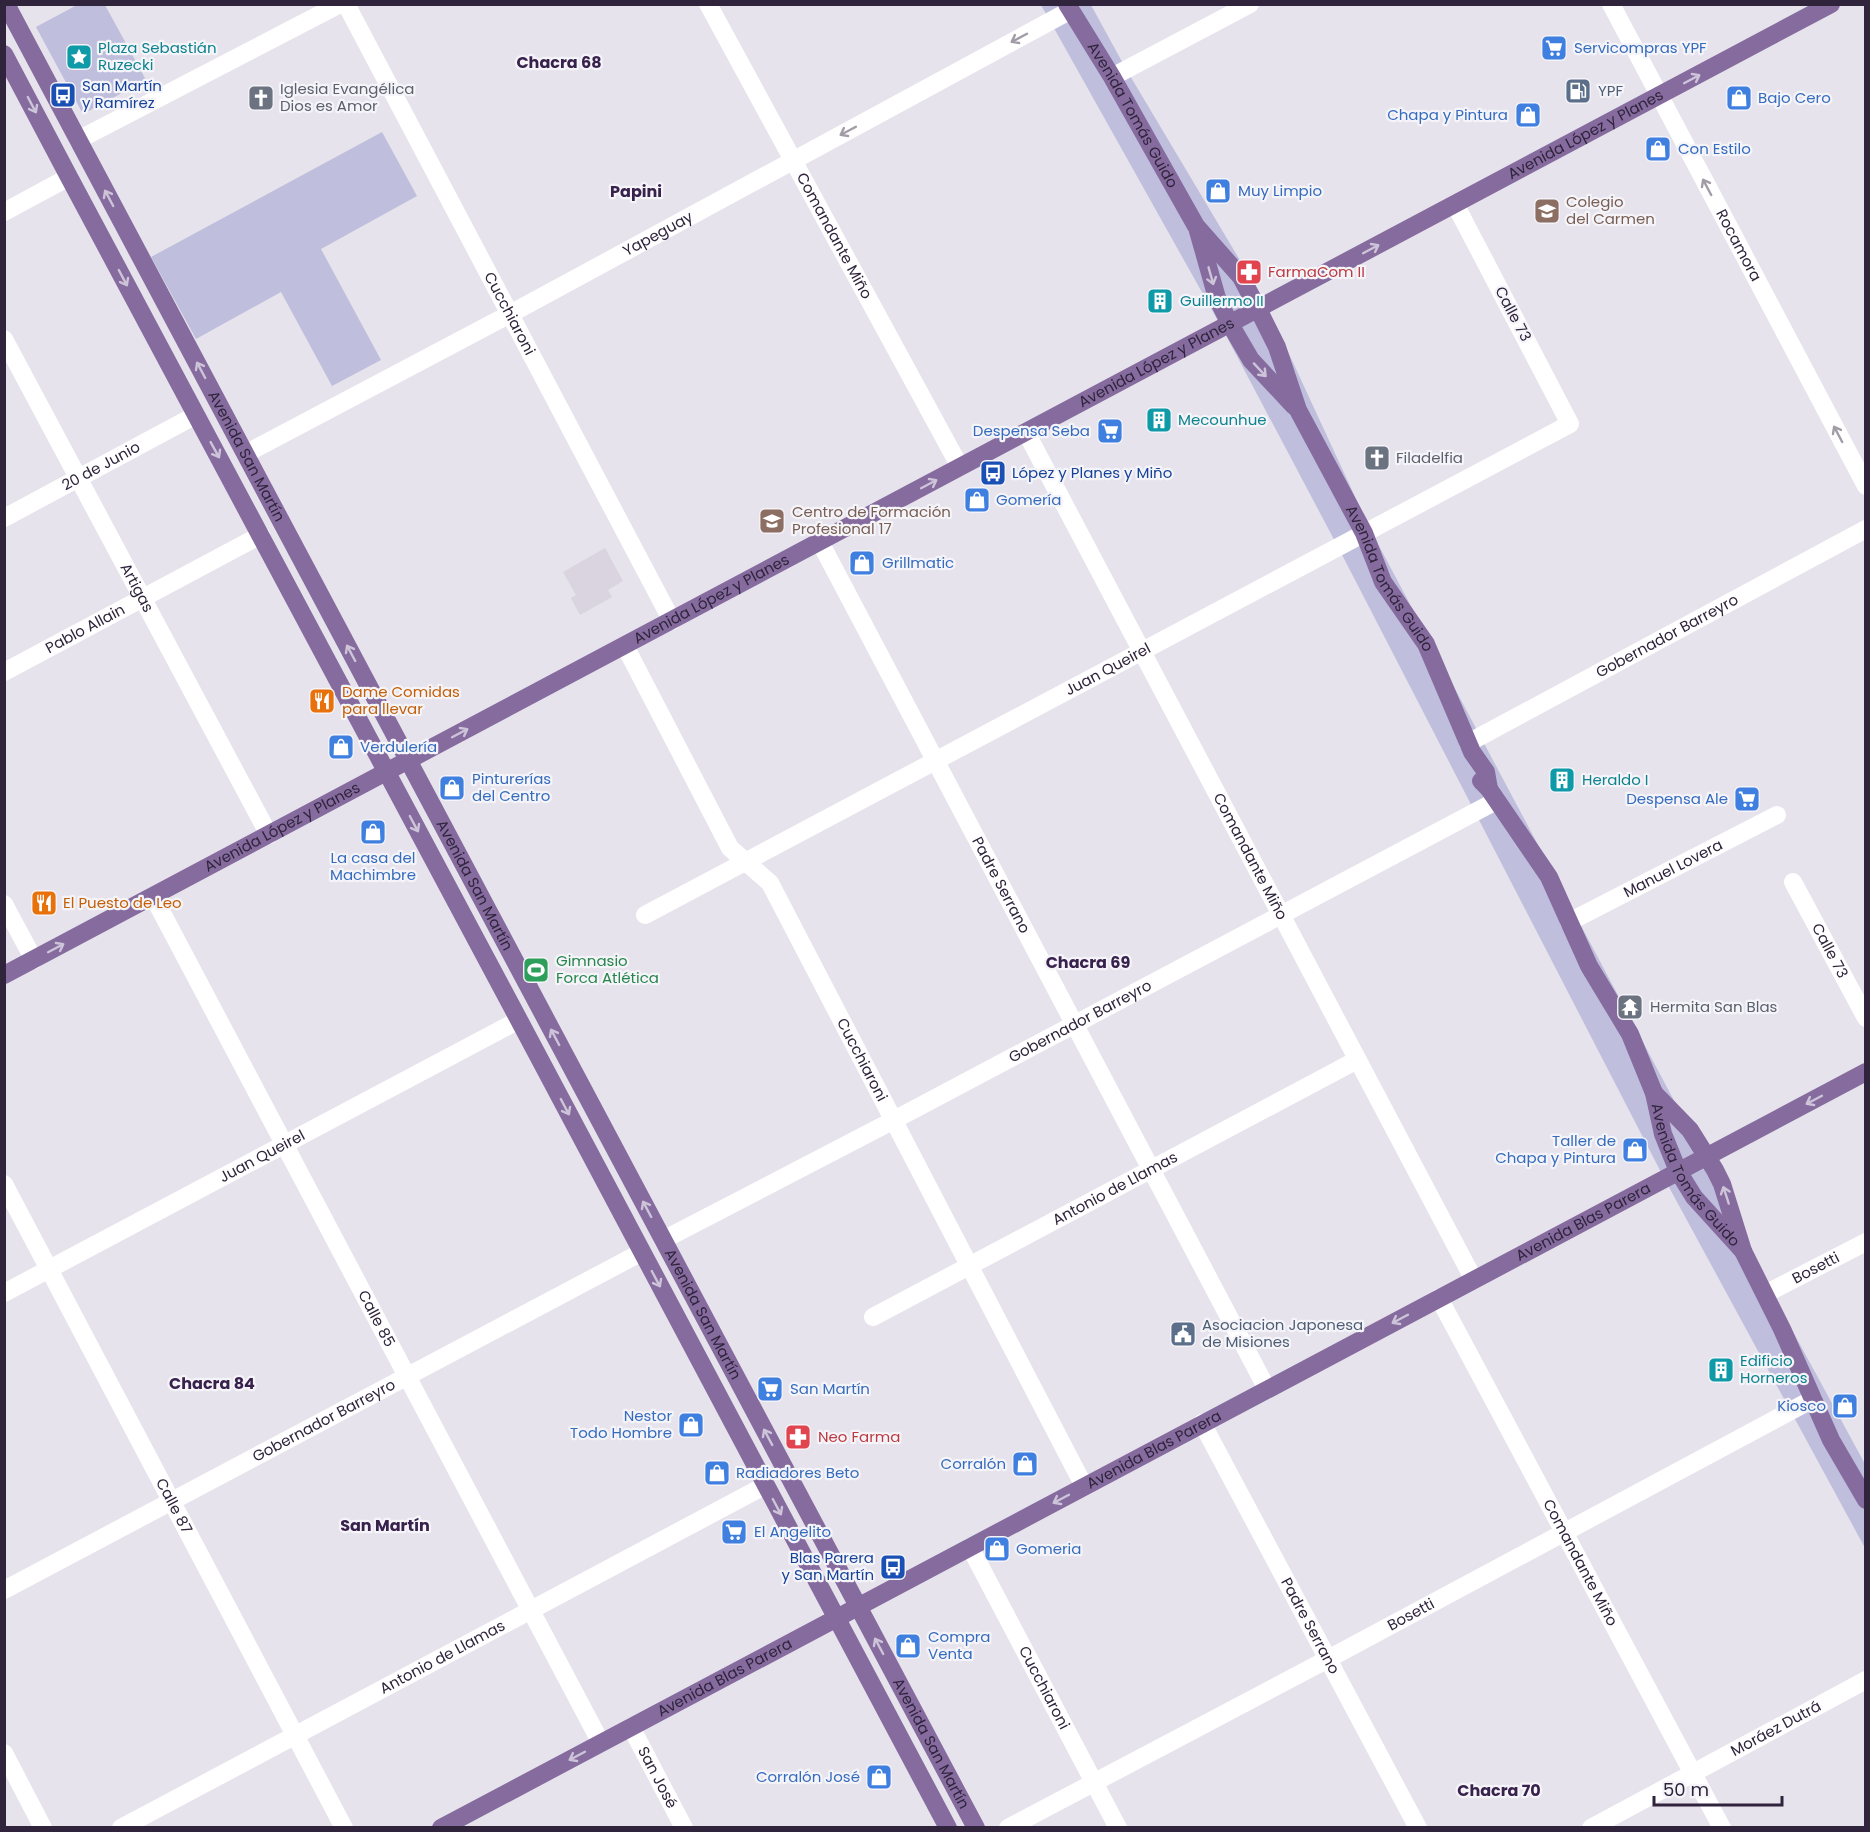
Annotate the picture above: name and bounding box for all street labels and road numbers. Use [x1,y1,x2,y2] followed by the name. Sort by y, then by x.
[1083,38,1183,192] street label: Avenida Tomás Guido
[1504,84,1667,184] street label: Avenida López y Planes
[792,169,878,303] street label: Comandante Miño
[1711,205,1767,285] street label: Rocamora
[619,206,697,261] street label: Yapeguay
[479,268,541,359] street label: Cucchiaroni
[1490,283,1537,345] street label: Calle 73
[1075,312,1238,412] street label: Avenida López y Planes
[203,387,290,525] street label: Avenida San Martín
[58,436,144,495] street label: 20 de Junio
[1341,501,1439,655] street label: Avenida Tomás Guido
[629,549,793,649] street label: Avenida López y Planes
[116,559,159,616] street label: Artigas
[1592,589,1742,682] street label: Gobernador Barreyro
[42,598,128,658] street label: Pablo Allain
[1061,637,1154,700] street label: Juan Queirel
[200,777,364,877] street label: Avenida López y Planes
[1208,789,1293,923] street label: Comandante Miño
[432,816,518,954] street label: Avenida San Martín
[967,833,1036,937] street label: Padre Serrano
[1620,834,1726,902] street label: Manuel Lovera
[1807,919,1854,982] street label: Calle 73
[1005,974,1155,1067] street label: Gobernador Barreyro
[832,1014,893,1105] street label: Cucchiaroni
[1647,1101,1745,1251] street label: Avenida Tomás Guido
[215,1124,308,1187] street label: Juan Queirel
[1048,1146,1181,1230] street label: Antonio de Llamas
[1512,1177,1654,1266] street label: Avenida Blas Parera
[660,1245,747,1383] street label: Avenida San Martín
[1788,1247,1843,1288] street label: Bosetti
[353,1286,401,1350] street label: Calle 85
[248,1374,399,1467] street label: Gobernador Barreyro
[1083,1405,1225,1494] street label: Avenida Blas Parera
[151,1474,198,1537] street label: Calle 87
[1538,1495,1623,1630] street label: Comandante Miño
[1276,1574,1345,1678] street label: Padre Serrano
[1383,1593,1438,1635] street label: Bosetti
[376,1615,509,1699] street label: Antonio de Llamas
[653,1633,795,1722] street label: Avenida Blas Parera
[1014,1642,1075,1733] street label: Cucchiaroni
[888,1674,975,1812] street label: Avenida San Martín
[1727,1695,1825,1761] street label: Moráez Dutrá
[633,1743,683,1812] street label: San José

